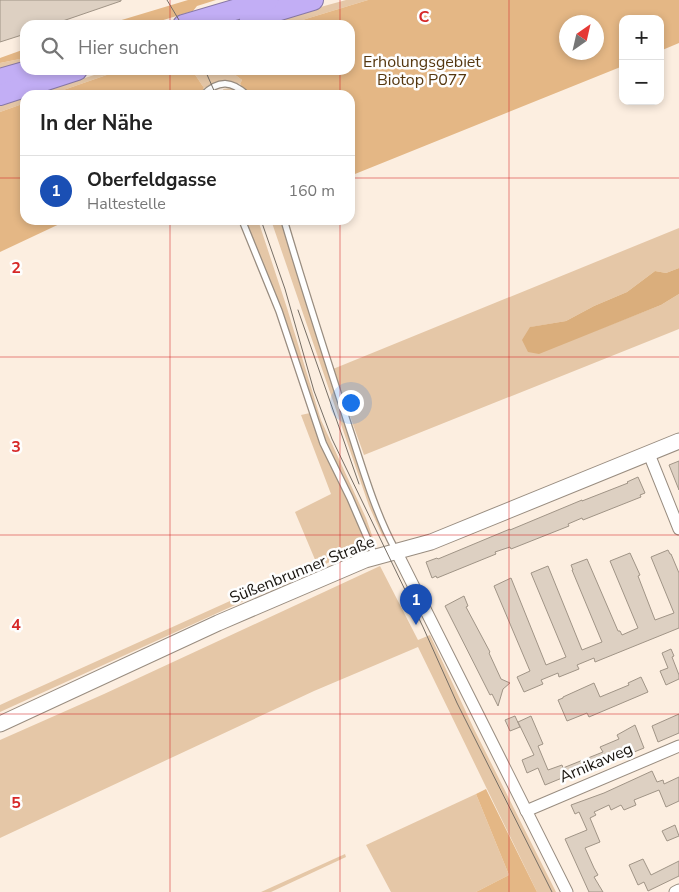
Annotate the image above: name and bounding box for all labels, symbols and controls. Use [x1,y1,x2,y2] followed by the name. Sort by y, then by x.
[419,6,430,28] text: C
[559,15,604,60] north arrow
[619,15,664,105] map controls
[619,15,664,60] button: +
[20,20,355,75] search box
[38,34,66,62] icon: search
[78,35,179,61] text: Hier suchen
[363,51,481,91] park label: Erholungsgebiet Biotop P077
[619,60,664,105] button: −
[40,109,153,137] text: In der Nähe
[87,167,217,193] text: Oberfeldgasse
[51,180,61,202] text: 1
[288,180,335,202] text: 160 m
[87,193,166,215] text: Haltestelle
[11,257,21,279] text: 2
[338,390,364,416] your location
[11,436,21,458] text: 3
[226,531,378,609] street label: Süßenbrunner Straße
[400,584,432,625] pin: 1
[11,614,21,636] text: 4
[556,738,636,788] street label: Arnikaweg
[11,792,21,814] text: 5

